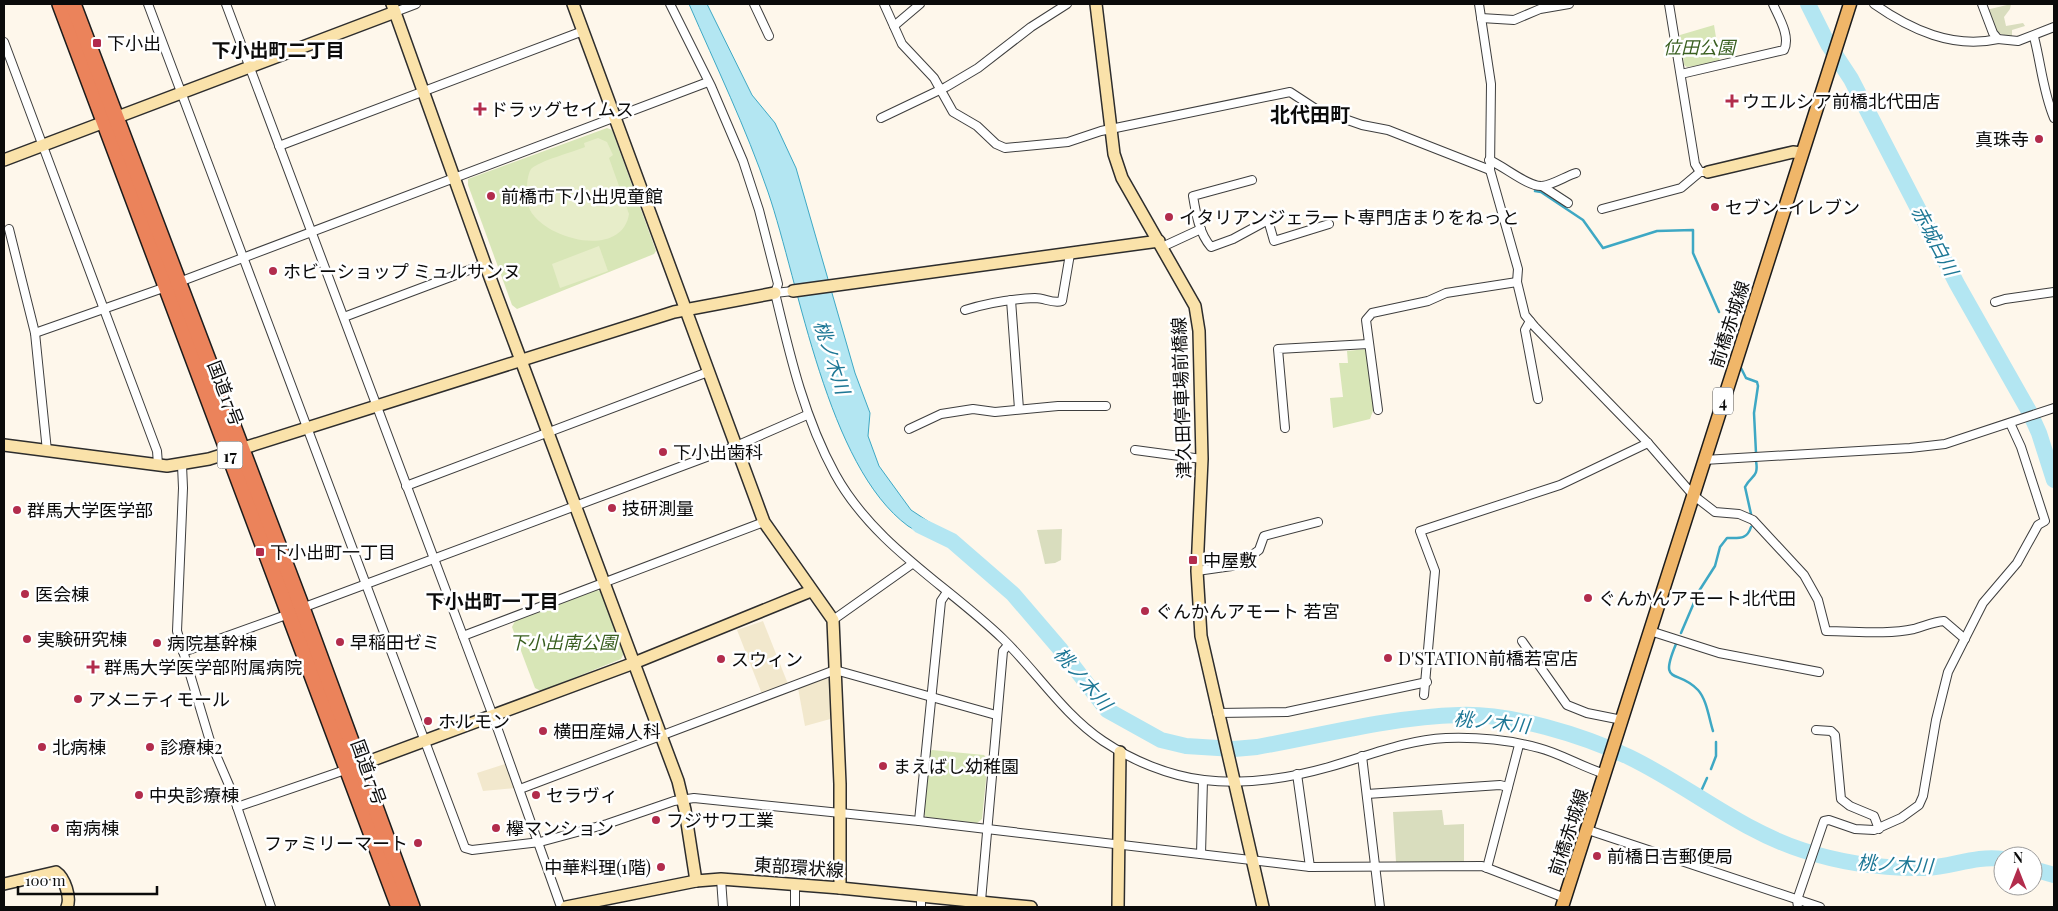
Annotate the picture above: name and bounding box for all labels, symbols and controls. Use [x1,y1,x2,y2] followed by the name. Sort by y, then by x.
[107,31,161,55] place label: 下小出
[1663,35,1738,59] park label: 位田公園
[211,36,345,62] district label: 下小出町二丁目
[91,37,103,49] marker: 下小出
[1742,89,1940,113] place label: ウエルシア前橋北代田店
[1726,95,1738,107] marker: ウエルシア前橋北代田店
[490,97,634,121] place label: ドラッグセイムス
[1270,100,1350,127] district label: 北代田町
[474,103,486,115] marker: ドラッグセイムス
[1975,127,2029,151] place label: 真珠寺
[2033,133,2045,145] marker: 真珠寺
[501,184,663,208] place label: 前橋市下小出児童館
[485,190,497,202] marker: 前橋市下小出児童館
[1725,195,1860,219] place label: セブン-イレブン
[1907,200,1966,281] water label: 赤城白川
[1709,201,1721,213] marker: セブン-イレブン
[1179,205,1520,229] place label: イタリアンジェラート専門店まりをねっと
[1163,211,1175,223] marker: イタリアンジェラート専門店まりをねっと
[283,259,521,283] place label: ホビーショップ ミュルサンヌ
[267,265,279,277] marker: ホビーショップ ミュルサンヌ
[1704,277,1754,371] street label: 前橋赤城線
[809,317,858,399] water label: 桃ノ木川
[1166,317,1196,479] street label: 津久田停車場前橋線
[203,357,249,429] street label: 国道17号
[1713,388,1733,414] road number: 4
[673,440,763,464] place label: 下小出歯科
[218,442,242,468] road number: 17
[657,446,669,458] marker: 下小出歯科
[622,496,694,520] place label: 技研測量
[27,498,153,522] place label: 群馬大学医学部
[606,502,618,514] marker: 技研測量
[11,504,23,516] marker: 群馬大学医学部
[270,540,396,564] place label: 下小出町一丁目
[254,546,266,558] marker: 下小出町一丁目
[1203,548,1257,572] place label: 中屋敷
[1187,554,1199,566] marker: 中屋敷
[35,582,89,606] place label: 医会棟
[1598,586,1796,610] place label: ぐんかんアモート北代田
[425,587,559,613] district label: 下小出町一丁目
[19,588,31,600] marker: 医会棟
[1582,592,1594,604] marker: ぐんかんアモート北代田
[1155,599,1339,623] place label: ぐんかんアモート 若宮
[1139,605,1151,617] marker: ぐんかんアモート 若宮
[37,627,127,651] place label: 実験研究棟
[350,630,440,654] place label: 早稲田ゼミ
[509,630,620,654] park label: 下小出南公園
[167,631,257,655] place label: 病院基幹棟
[21,633,33,645] marker: 実験研究棟
[334,636,346,648] marker: 早稲田ゼミ
[151,637,163,649] marker: 病院基幹棟
[1049,641,1120,717] water label: 桃ノ木川
[1398,646,1578,670] place label: D'STATION前橋若宮店
[731,647,803,671] place label: スウィン
[1382,652,1394,664] marker: D'STATION前橋若宮店
[715,653,727,665] marker: スウィン
[104,655,302,679] place label: 群馬大学医学部附属病院
[86,660,100,674] marker: 群馬大学医学部附属病院
[88,687,230,711] place label: アメニティモール
[72,693,84,705] marker: アメニティモール
[1453,704,1533,738] water label: 桃ノ木川
[438,709,510,733] place label: ホルモン
[422,715,434,727] marker: ホルモン
[553,719,661,743] place label: 横田産婦人科
[537,725,549,737] marker: 横田産婦人科
[52,735,106,759] place label: 北病棟
[160,735,223,759] place label: 診療棟2
[346,736,392,808] street label: 国道17号
[36,741,48,753] marker: 北病棟
[144,741,156,753] marker: 診療棟2
[893,754,1019,778] place label: まえばし幼稚園
[877,760,889,772] marker: まえばし幼稚園
[149,783,239,807] place label: 中央診療棟
[546,783,618,807] place label: セラヴィ
[1543,785,1593,879] street label: 前橋赤城線
[133,789,145,801] marker: 中央診療棟
[530,789,542,801] marker: セラヴィ
[666,808,774,832] place label: フジサワ工業
[650,814,662,826] marker: フジサワ工業
[65,816,119,840] place label: 南病棟
[506,816,614,840] place label: 欅マンション
[49,822,61,834] marker: 南病棟
[490,822,502,834] marker: 欅マンション
[264,831,408,855] place label: ファミリーマート
[412,837,424,849] marker: ファミリーマート
[1607,844,1733,868] place label: 前橋日吉郵便局
[1993,846,2043,896] north arrow
[1856,848,1936,878] water label: 桃ノ木川
[2013,848,2023,867] text: N
[1591,850,1603,862] marker: 前橋日吉郵便局
[753,852,845,882] street label: 東部環状線
[544,855,651,879] place label: 中華料理(1階)
[655,861,667,873] marker: 中華料理(1階)
[18,864,156,896] scale bar
[25,870,66,890] text: 100 m

